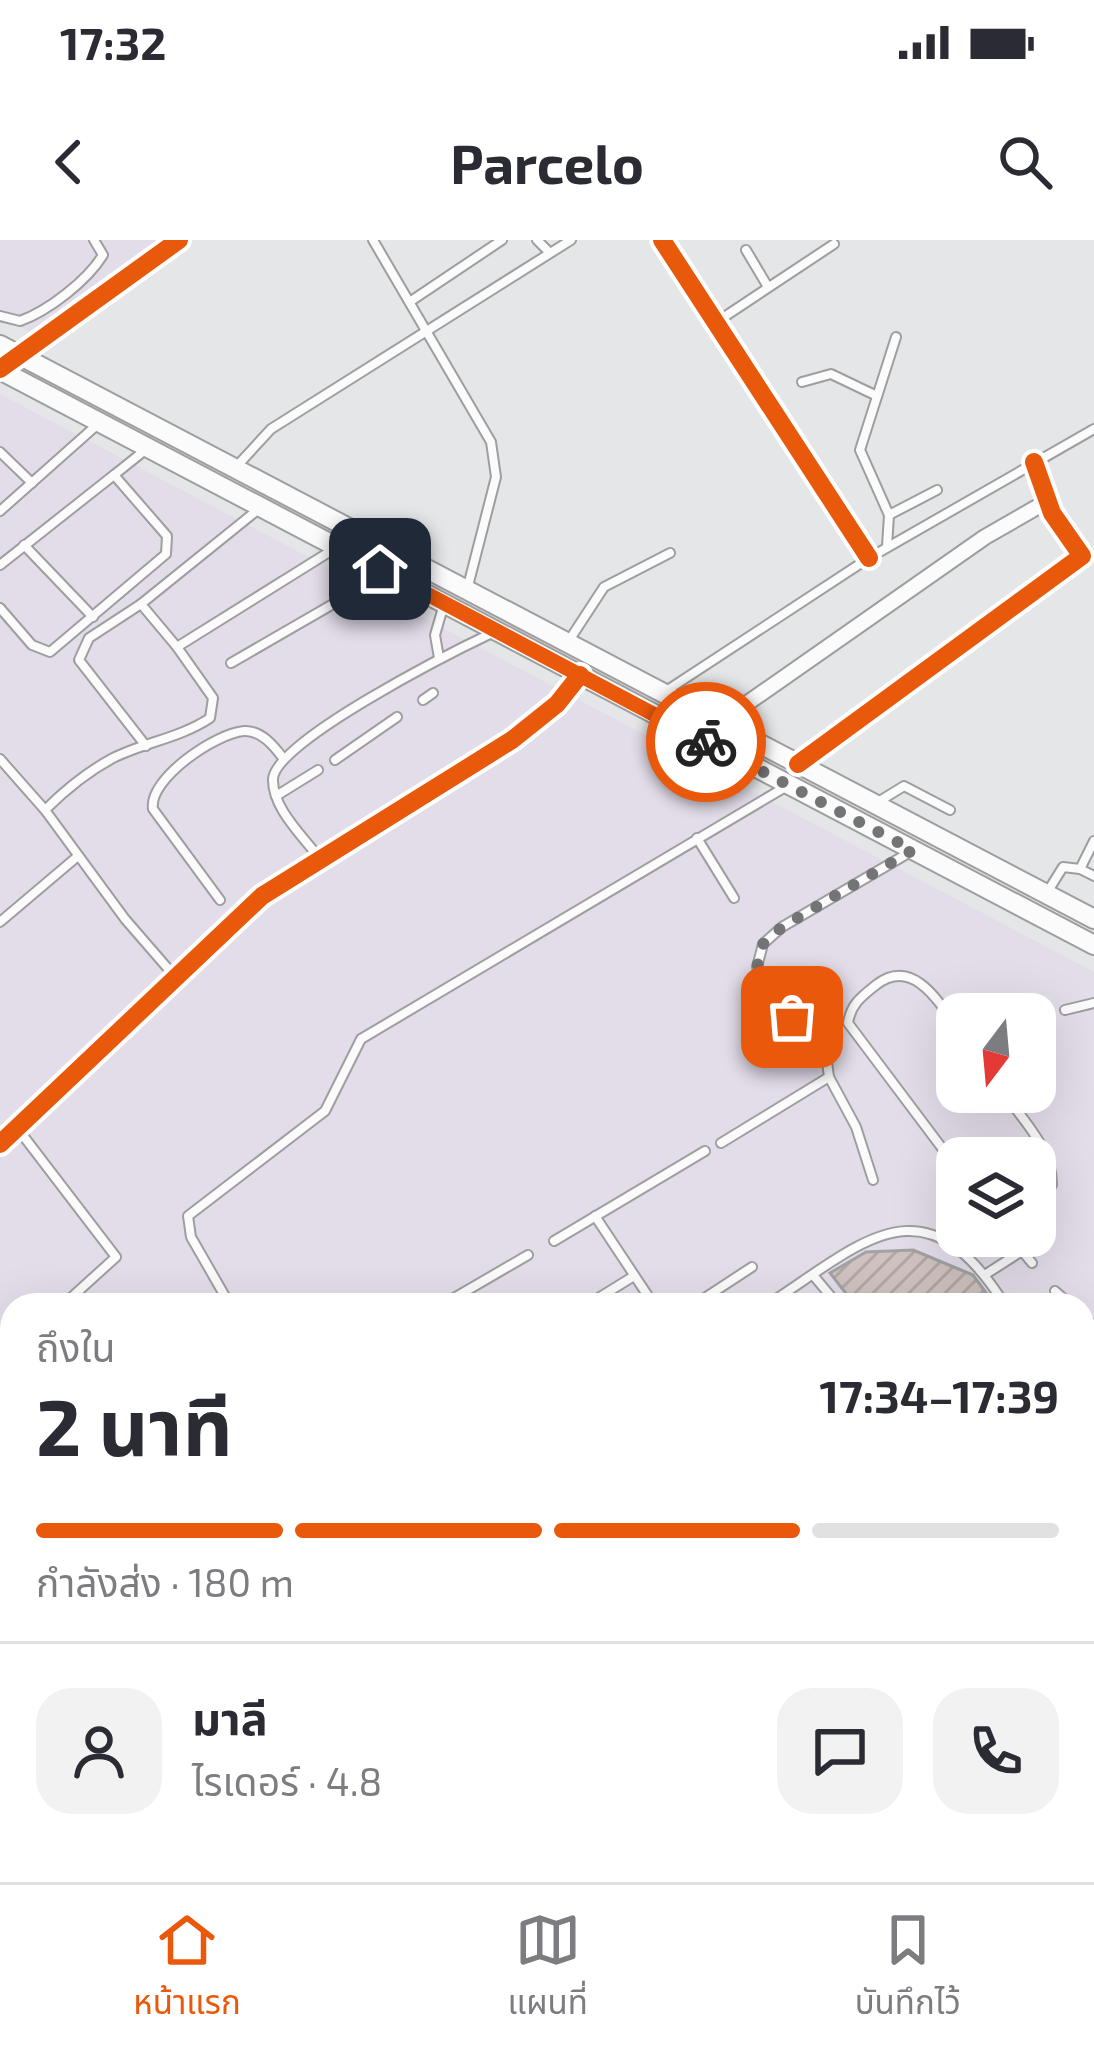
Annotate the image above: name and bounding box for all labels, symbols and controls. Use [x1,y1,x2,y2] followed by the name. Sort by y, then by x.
[60,15,166,69] text: 17:32
[36,129,102,195] icon: back
[992,129,1058,195] icon: search
[450,130,644,195] text: Parcelo
[329,518,431,620] pin
[347,536,413,602] icon: home
[646,682,766,802] courier
[673,709,739,775] icon: bike
[741,966,843,1068] pin
[759,984,825,1050] icon: bag
[936,993,1056,1113] north arrow
[936,993,1056,1257] map controls
[936,1137,1056,1257] button: layers
[36,1323,115,1370] text: ถึงใน
[819,1368,1059,1422] text: 17:34–17:39
[36,1378,233,1472] text: 2 นาที
[36,1558,294,1605] text: กำลังส่ง · 180 m
[36,1688,162,1814] button: person
[777,1688,903,1814] button: chat
[933,1688,1059,1814] button: phone
[192,1690,268,1744] text: มาลี
[192,1757,382,1804] text: ไรเดอร์ · 4.8
[133,1907,241,2029] tab: หน้าแรก
[507,1907,588,2029] tab: แผนที่
[855,1907,961,2029] tab: บันทึกไว้

